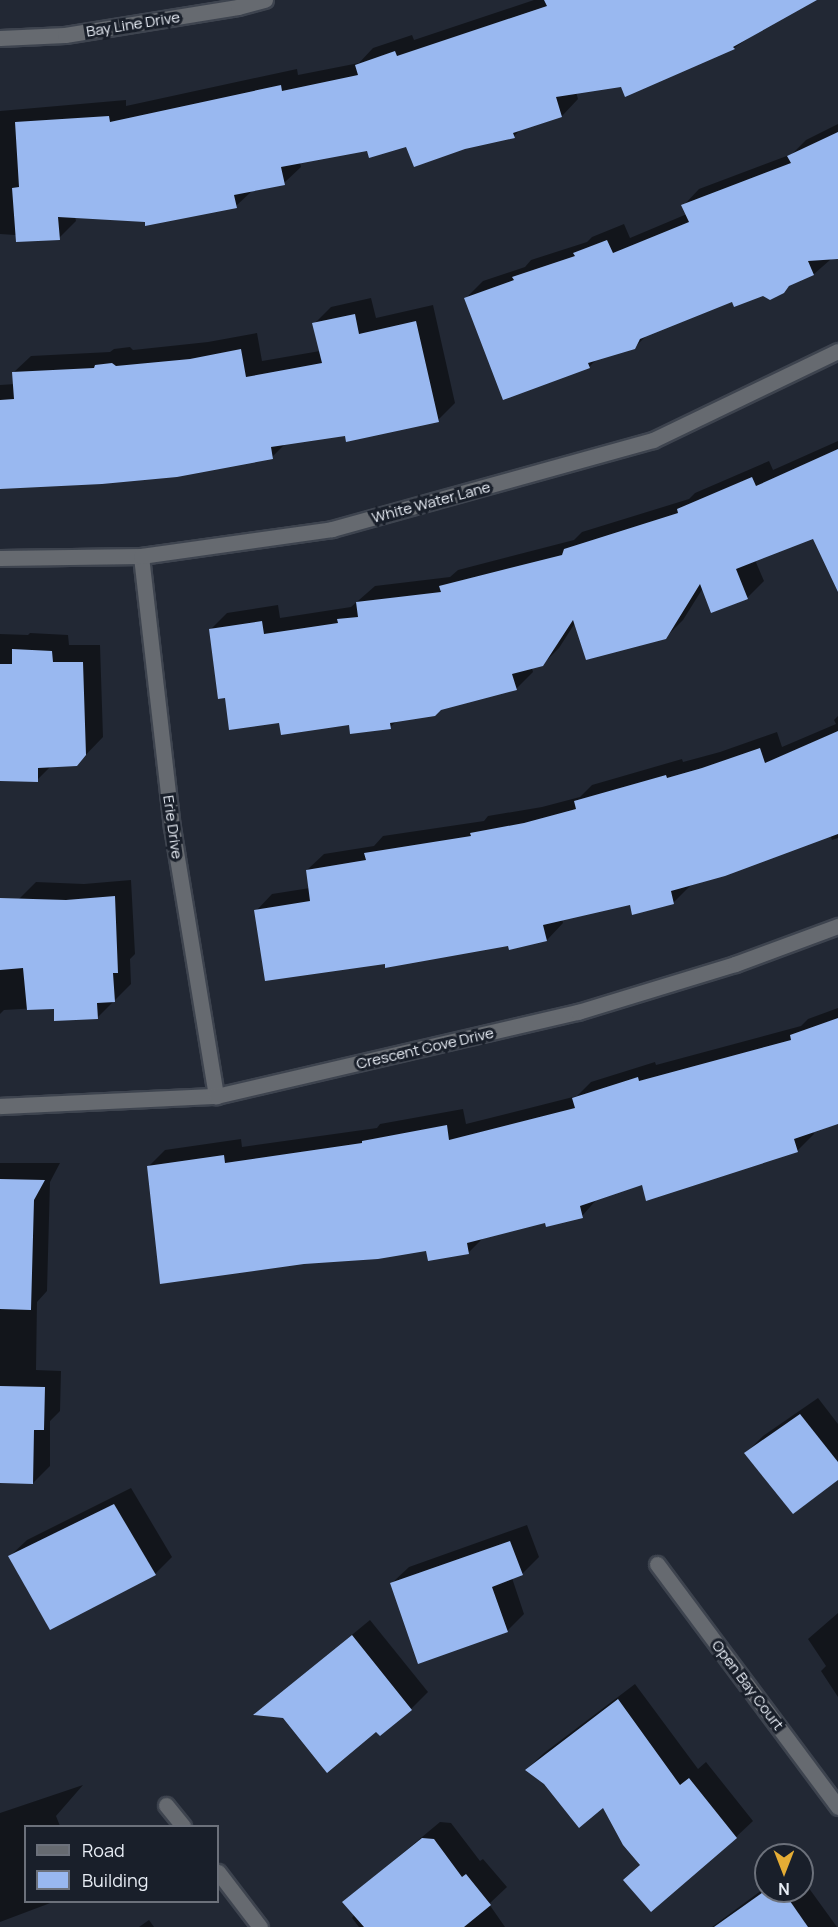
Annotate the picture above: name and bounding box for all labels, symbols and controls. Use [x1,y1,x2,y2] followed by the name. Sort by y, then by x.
[85,8,181,40] street label: Bay Line Drive
[370,478,492,526] street label: White Water Lane
[160,794,186,860] street label: Erie Drive
[354,1023,496,1073] street label: Crescent Cove Drive
[708,1636,788,1734] street label: Open Bay Court
[24,1825,219,1903] legend
[82,1838,125,1862] text: Road
[754,1843,814,1903] north arrow
[82,1868,148,1892] text: Building
[778,1878,790,1900] text: N

